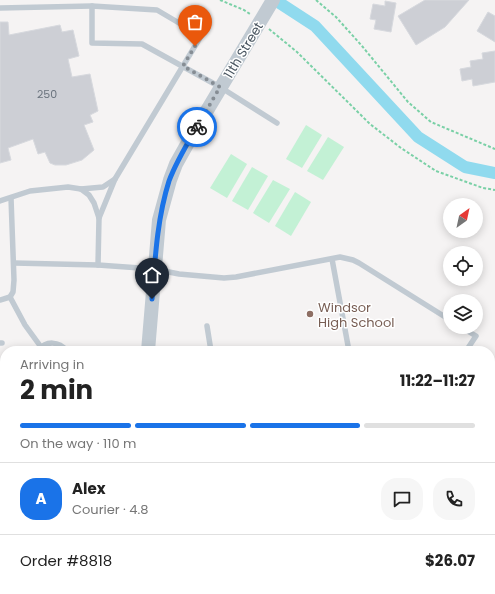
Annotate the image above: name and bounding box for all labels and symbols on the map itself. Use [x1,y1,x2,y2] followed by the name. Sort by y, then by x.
[178,5,212,46] pin
[219,18,268,82] street label: 11th Street
[37,86,57,102] house number: 250
[177,107,217,147] courier
[443,198,483,238] north arrow
[135,258,169,299] pin
[318,298,394,332] place label: Windsor High School
[305,309,315,319] marker: Windsor High School

